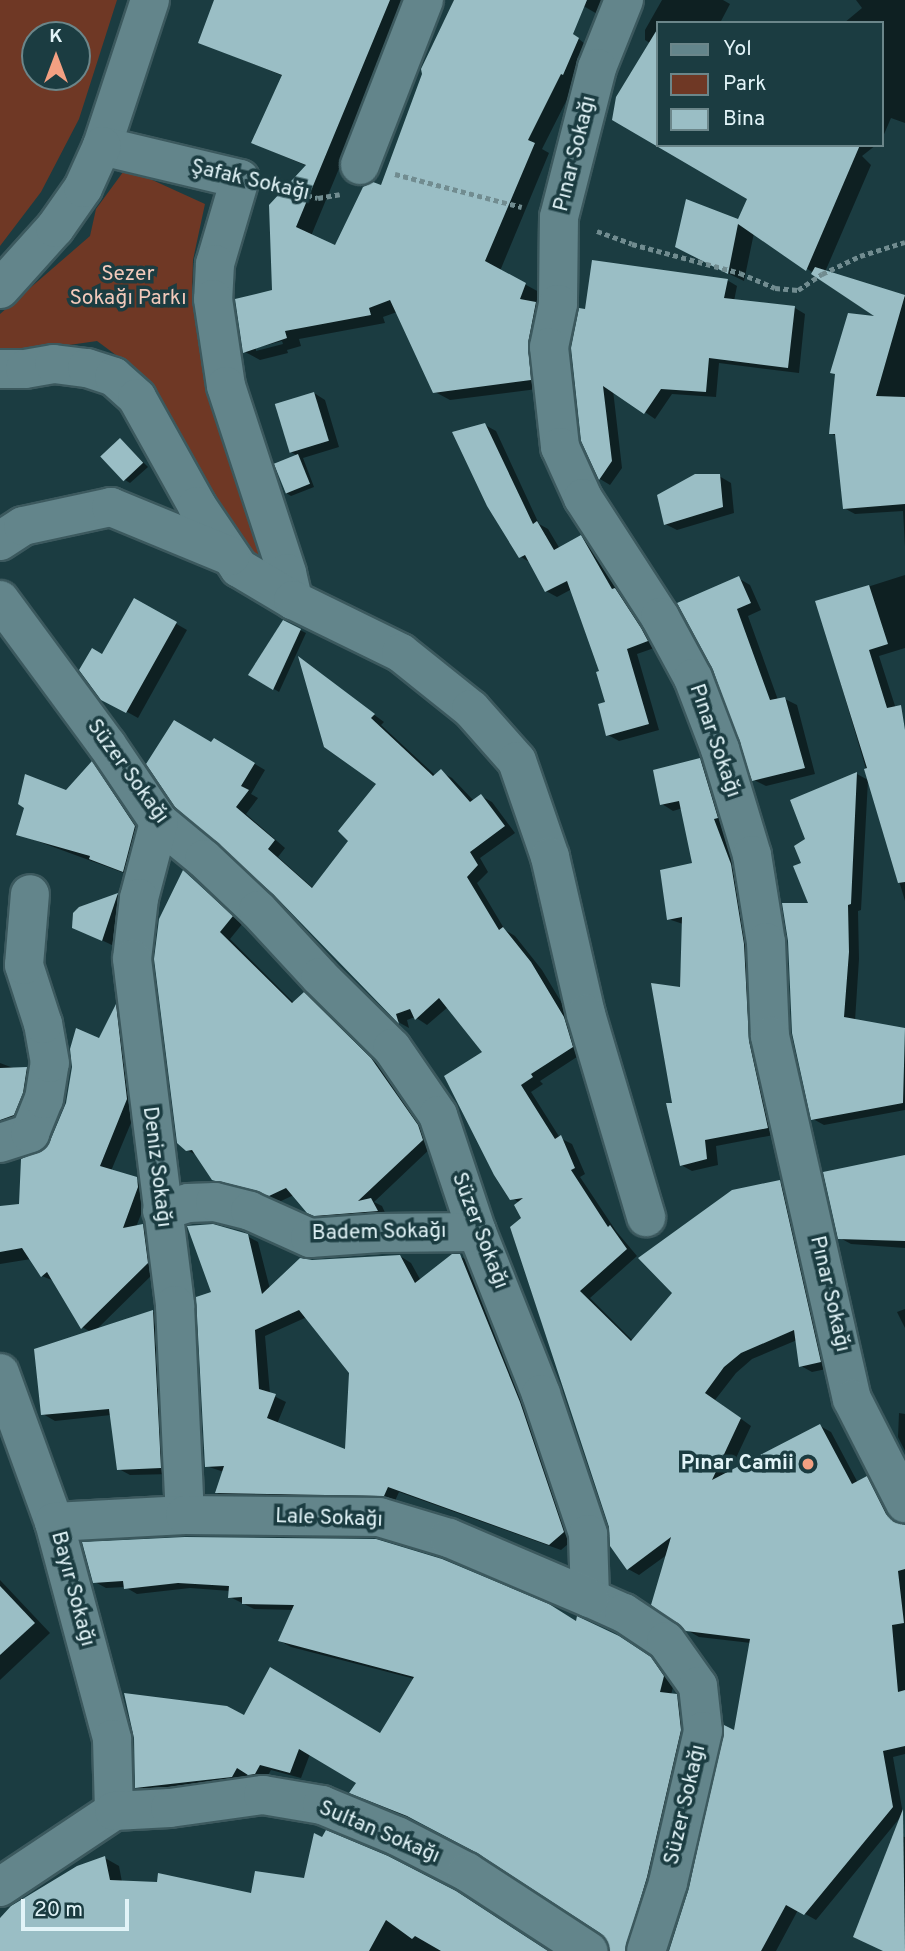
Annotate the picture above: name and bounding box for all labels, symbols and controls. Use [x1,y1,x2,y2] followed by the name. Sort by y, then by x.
[21,21,91,91] north arrow
[656,21,884,147] legend
[49,25,63,49] text: K
[723,36,752,63] text: Yol
[723,71,766,98] text: Park
[549,94,603,214] street label: Pınar Sokağı
[723,106,765,133] text: Bina
[188,155,312,207] street label: Şafak Sokağı
[70,262,186,312] park label: Sezer Sokağı Parkı
[683,681,745,801] street label: Pınar Sokağı
[81,715,173,829] street label: Süzer Sokağı
[136,1105,176,1229] street label: Deniz Sokağı
[445,1169,513,1293] street label: Süzer Sokağı
[312,1219,446,1247] street label: Badem Sokağı
[803,1234,855,1354] street label: Pınar Sokağı
[681,1451,794,1477] place label: Pınar Camii
[800,1456,816,1472] marker: Pınar Camii
[275,1505,383,1533] street label: Lale Sokağı
[45,1529,99,1649] street label: Bayır Sokağı
[660,1742,712,1868] street label: Süzer Sokağı
[315,1796,443,1870] street label: Sultan Sokağı
[24,1884,133,1928] scale bar
[34,1897,83,1924] text: 20 m

